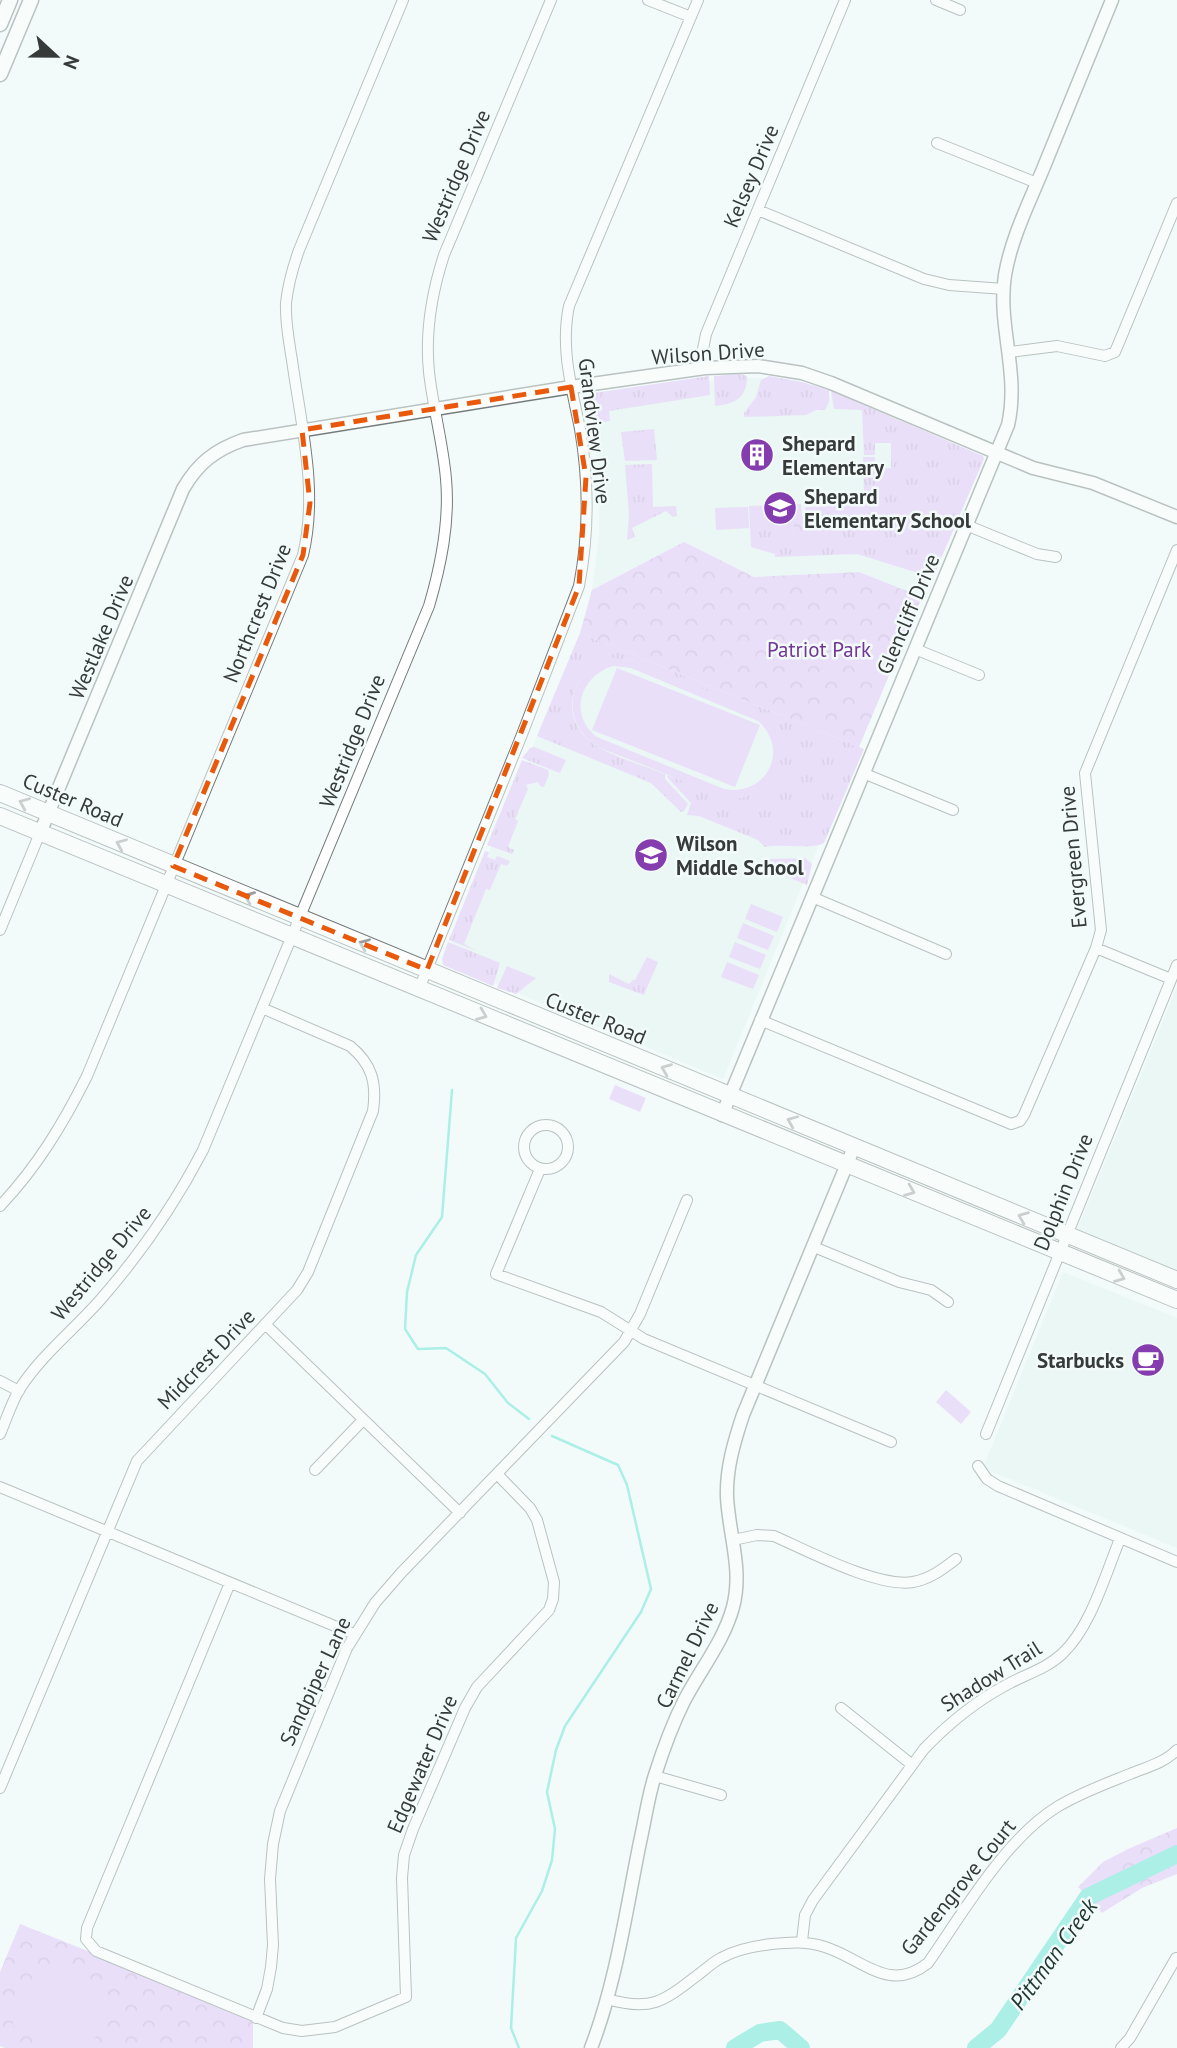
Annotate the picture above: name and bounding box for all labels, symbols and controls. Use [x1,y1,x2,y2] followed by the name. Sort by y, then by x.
[21,21,91,91] north arrow
[58,52,85,73] text: N
[416,105,496,247] street label: Westridge Drive
[717,120,785,232] street label: Kelsey Drive
[650,336,766,370] street label: Wilson Drive
[573,356,617,506] street label: Grandview Drive
[782,430,885,481] place label: Shepard Elementary
[738,436,776,474] building icon: Shepard Elementary
[804,483,972,534] place label: Shepard Elementary School
[761,489,799,527] school or university icon: Shepard Elementary School
[217,539,297,687] street label: Northcrest Drive
[870,550,946,678] street label: Glencliff Drive
[63,571,139,703] street label: Westlake Drive
[767,636,871,663] park label: Patriot Park
[313,670,391,812] street label: Westridge Drive
[19,767,127,833] street label: Custer Road
[1053,785,1093,929] street label: Evergreen Drive
[19,797,31,811] one-way arrow
[676,830,804,881] place label: Wilson Middle School
[632,836,670,874] school or university icon: Wilson Middle School
[116,838,128,852] one-way arrow
[244,891,256,905] one-way arrow
[358,938,371,952] one-way arrow
[542,986,650,1050] street label: Custer Road
[474,1007,487,1021] one-way arrow
[661,1064,673,1078] one-way arrow
[786,1116,798,1130] one-way arrow
[1027,1130,1099,1254] street label: Dolphin Drive
[903,1183,915,1197] one-way arrow
[45,1200,157,1326] street label: Westridge Drive
[1018,1211,1030,1225] one-way arrow
[1114,1269,1126,1283] one-way arrow
[151,1303,261,1415] street label: Midcrest Drive
[1129,1341,1167,1379] cafe icon: Starbucks
[1037,1347,1124,1374] place label: Starbucks
[650,1597,724,1713] street label: Carmel Drive
[273,1612,357,1750] street label: Sandpiper Lane
[935,1634,1047,1718] street label: Shadow Trail
[381,1691,463,1837] street label: Edgewater Drive
[895,1813,1021,1961] street label: Gardengrove Court
[1003,1891,1104,2015] water label: Pittman Creek

